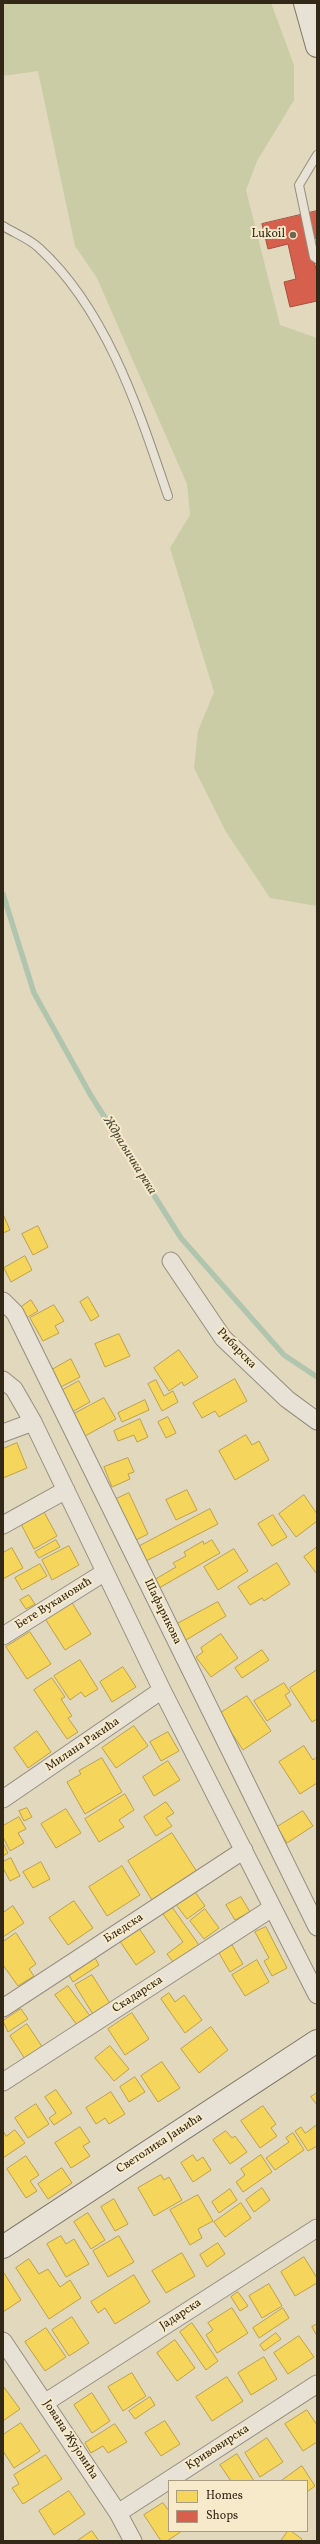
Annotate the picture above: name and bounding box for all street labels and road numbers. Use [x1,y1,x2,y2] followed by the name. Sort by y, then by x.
[213,1326,259,1372] street label: Рибарска
[13,1575,95,1633] street label: Бете Вукановић
[140,1577,184,1647] street label: Шафарикова
[43,1715,123,1775] street label: Милана Ракића
[102,1911,146,1947] street label: Бледска
[110,1973,166,2017] street label: Скадарска
[114,2111,206,2177] street label: Светолика Јањића
[157,2296,205,2334] street label: Јадарска
[39,2398,101,2482] street label: Јована Жујовића
[184,2422,252,2474] street label: Кривовирска

